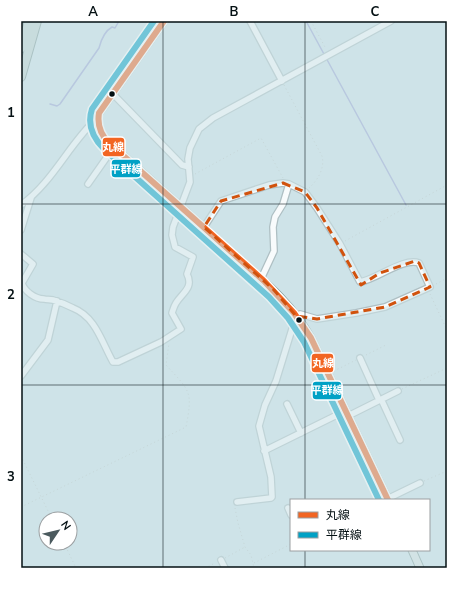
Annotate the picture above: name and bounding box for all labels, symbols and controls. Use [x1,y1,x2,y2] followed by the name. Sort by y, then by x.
[88,3,98,21] text: A
[230,3,239,21] text: B
[371,3,380,21] text: C
[107,89,117,99] unlabelled marker
[7,104,15,122] text: 1
[102,137,125,157] line badge: 丸線
[102,140,124,155] text: 丸線
[111,159,141,178] line badge: 平群線
[110,162,143,177] text: 平群線
[7,286,15,304] text: 2
[294,315,304,325] unlabelled marker
[311,353,334,373] line badge: 丸線
[312,356,334,371] text: 丸線
[312,381,342,400] line badge: 平群線
[311,383,344,398] text: 平群線
[7,468,15,486] text: 3
[290,499,430,551] legend
[326,507,350,523] text: 丸線
[38,511,78,551] north arrow
[57,518,74,533] text: N
[326,527,362,543] text: 平群線

